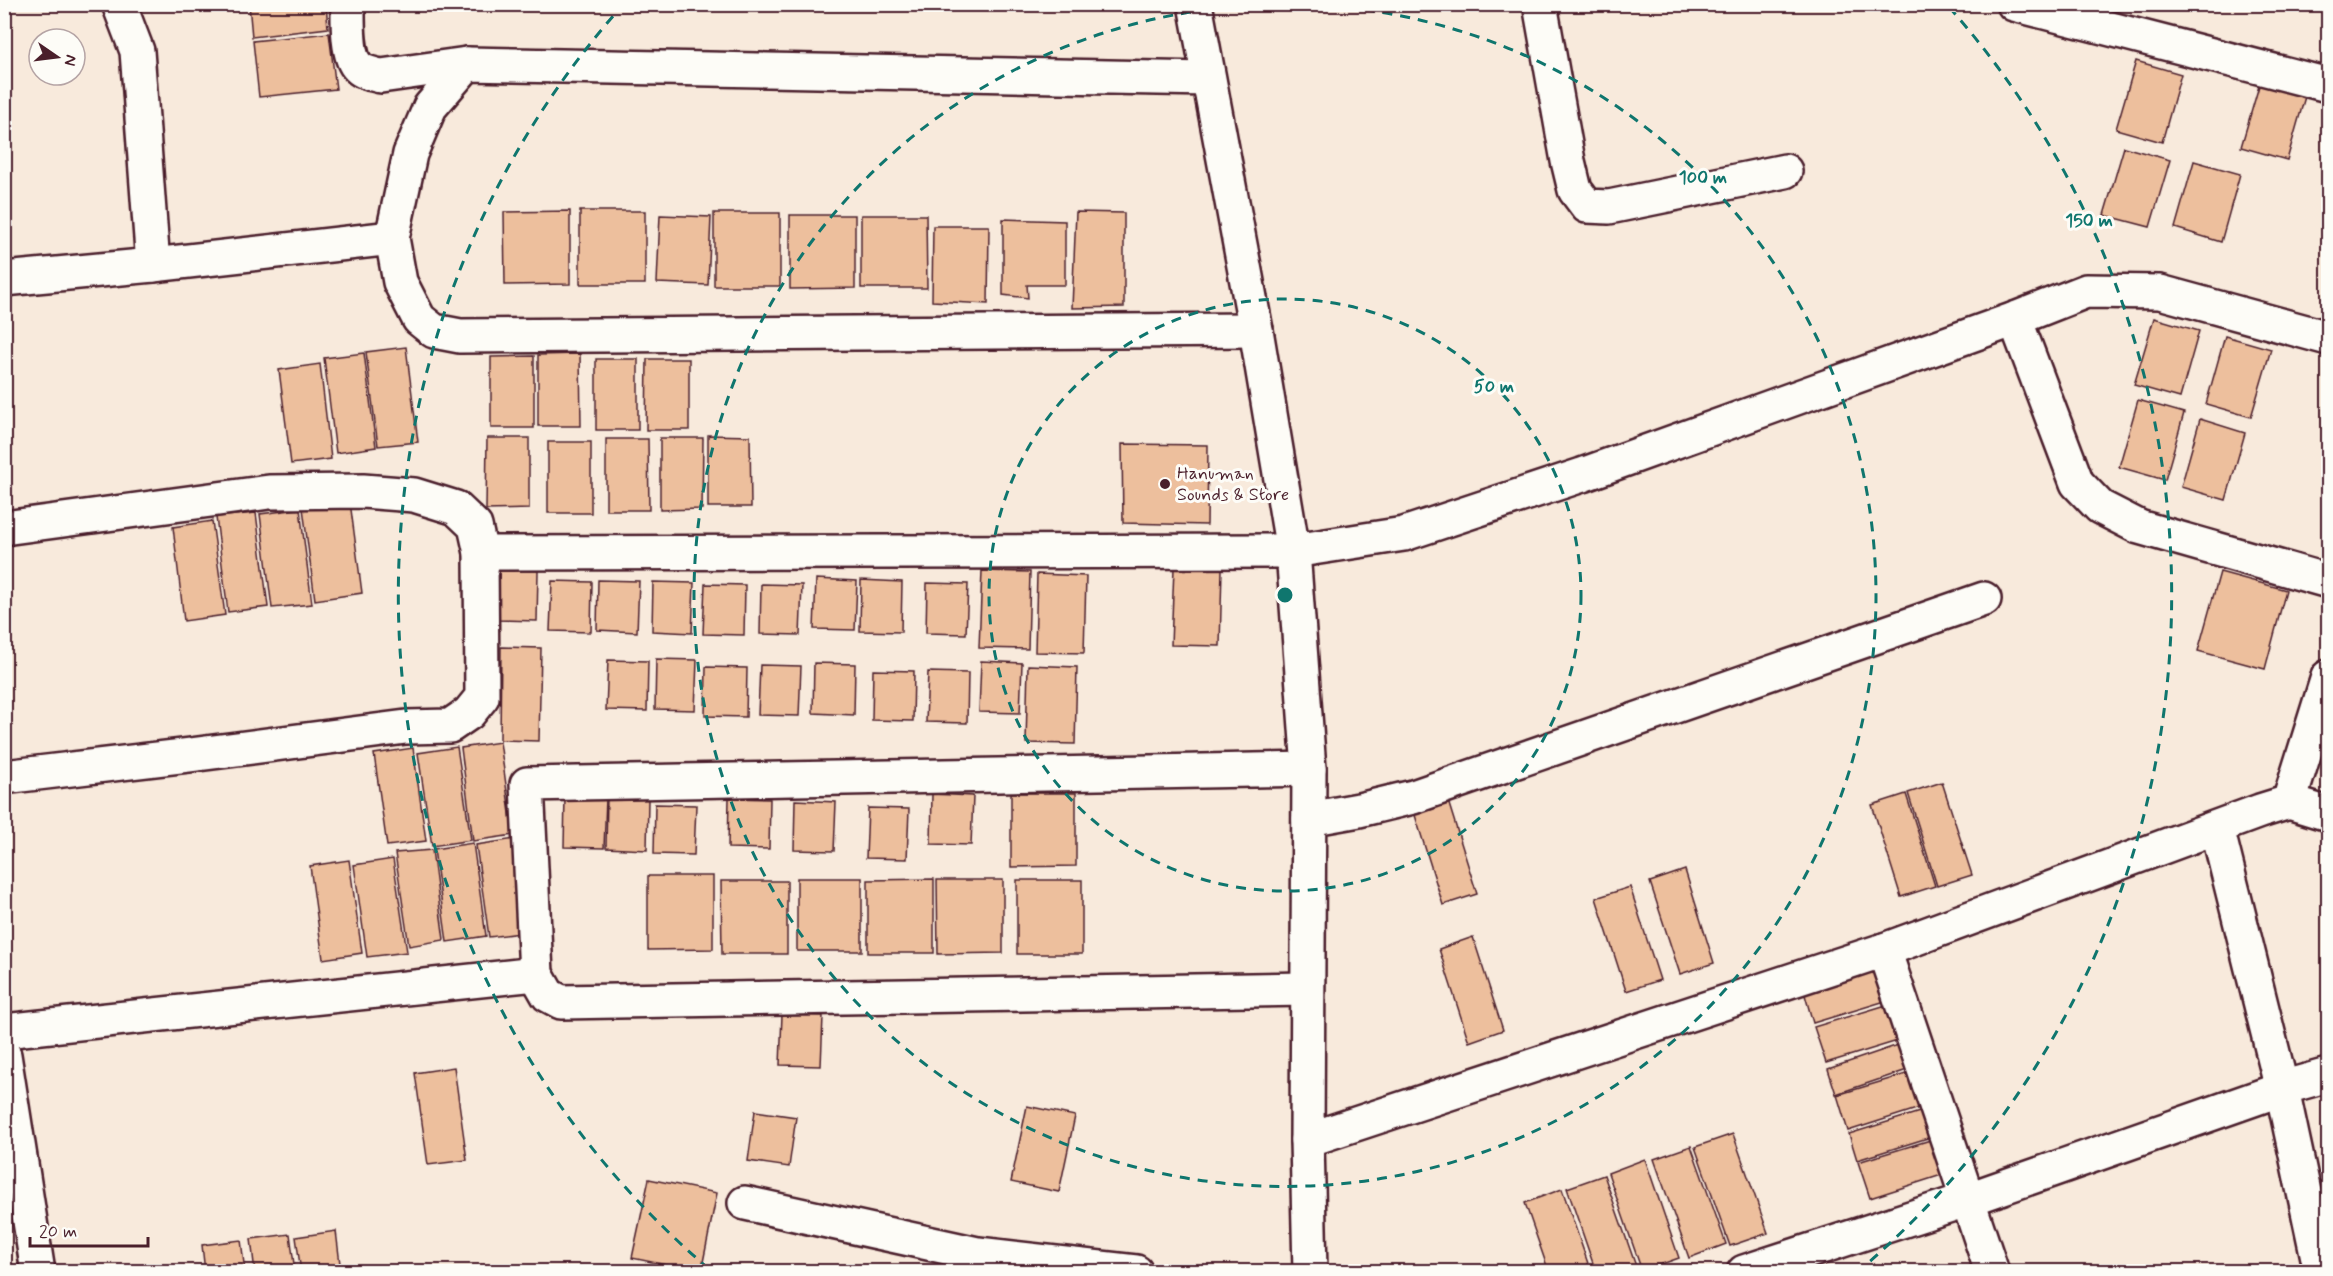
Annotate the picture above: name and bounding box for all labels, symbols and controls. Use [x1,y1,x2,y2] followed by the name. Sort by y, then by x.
[27,27,87,87] north arrow
[59,53,82,68] text: N
[1679,166,1727,190] text: 100 m
[2065,209,2113,233] text: 150 m
[1474,375,1514,399] text: 50 m
[1177,462,1289,507] place label: Hanuman Sounds & Store
[1158,477,1172,491] marker: Hanuman Sounds & Store
[1275,585,1295,605] centre of rings
[30,1210,148,1248] scale bar
[39,1220,77,1244] text: 20 m

